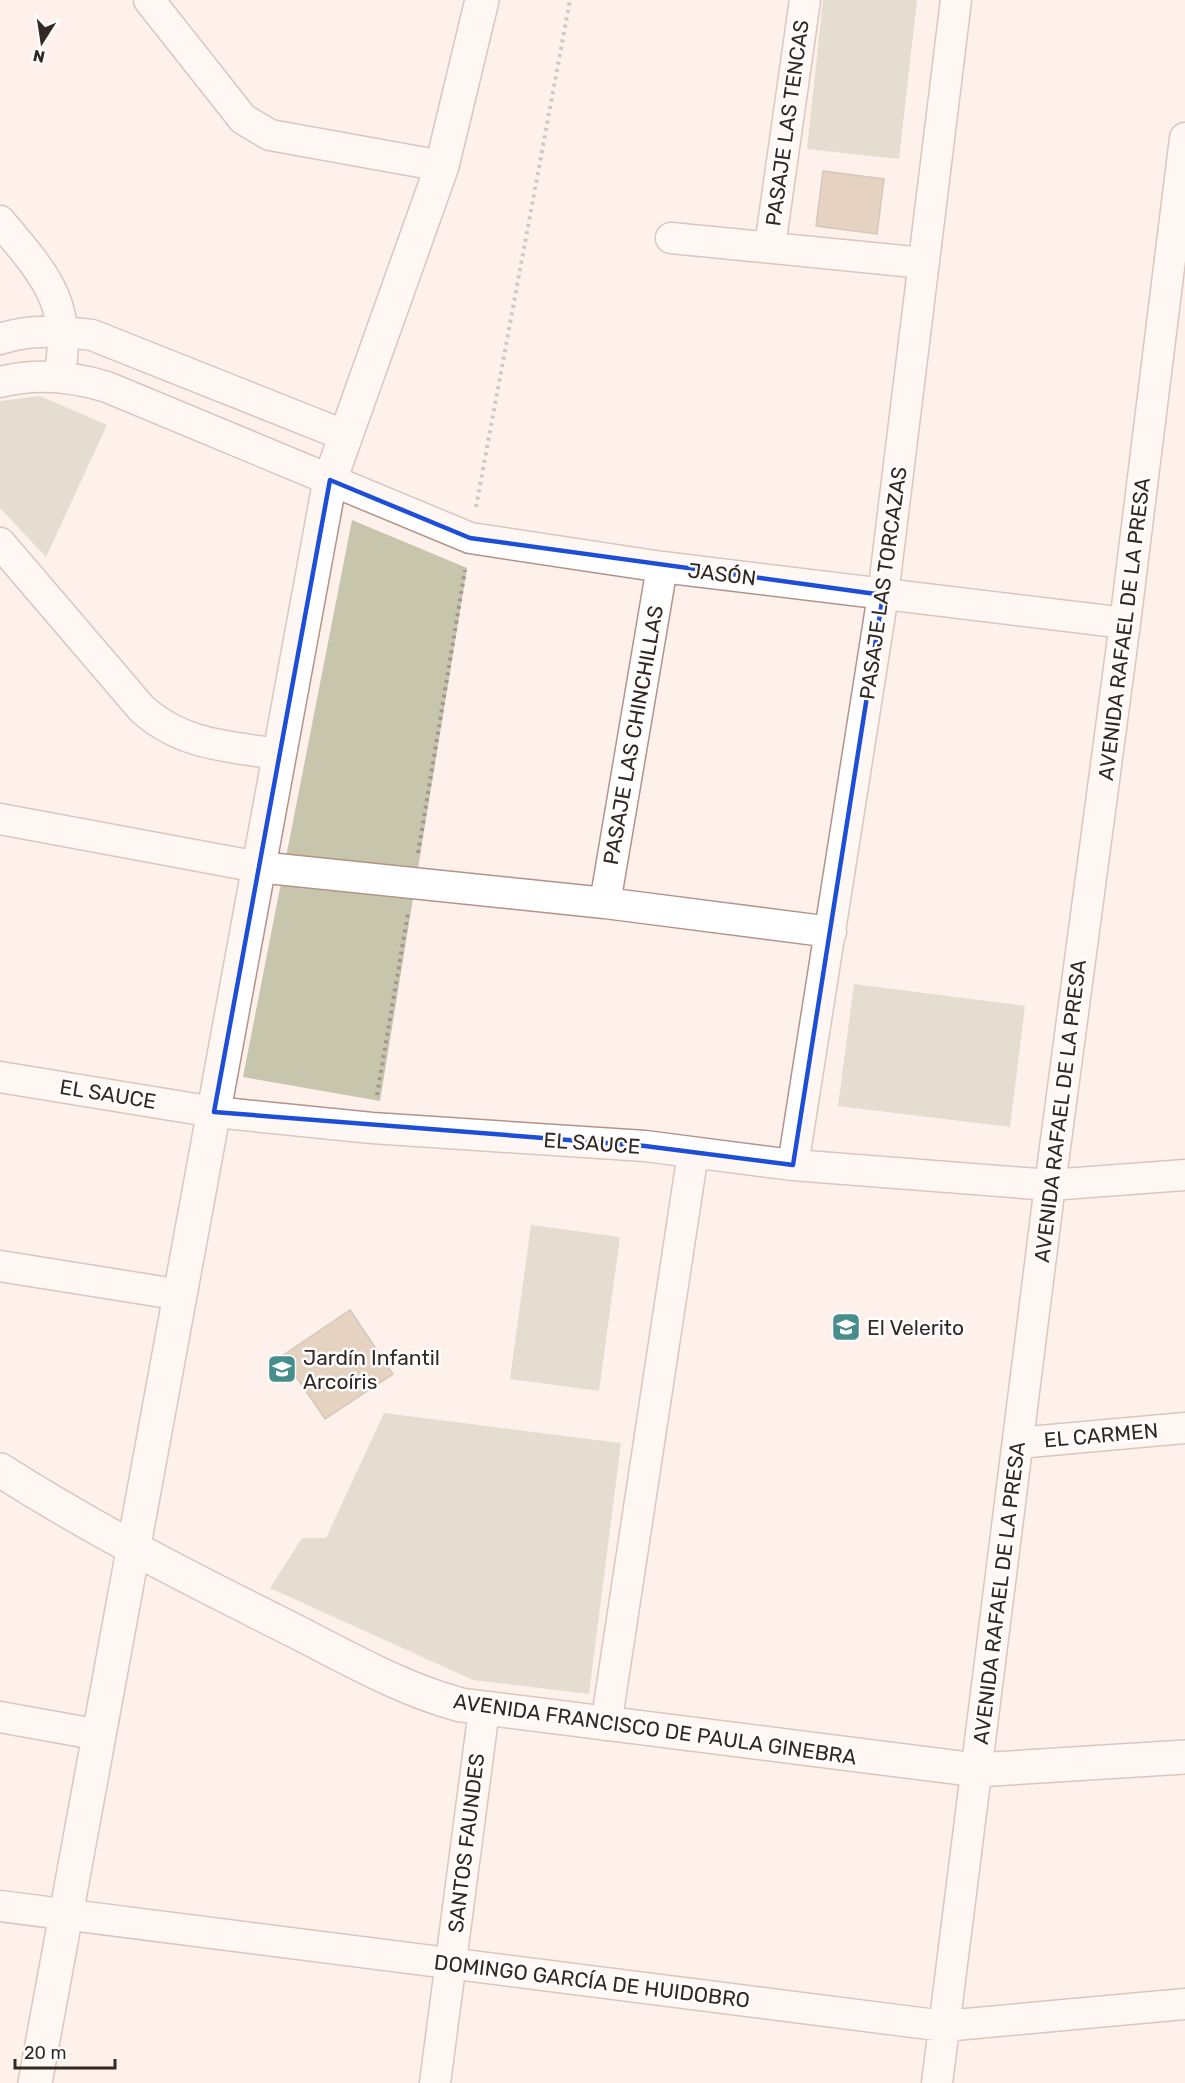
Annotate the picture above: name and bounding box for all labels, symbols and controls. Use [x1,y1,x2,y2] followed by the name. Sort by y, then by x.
[12,12,72,72] north arrow
[760,18,814,228] street label: PASAJE LAS TENCAS
[31,46,47,67] text: N
[854,465,912,701] street label: PASAJE LAS TORCAZAS
[1093,476,1155,782] street label: AVENIDA RAFAEL DE LA PRESA
[686,557,758,591] street label: JASÓN
[598,603,668,867] street label: PASAJE LAS CHINCHILLAS
[1029,958,1091,1264] street label: AVENIDA RAFAEL DE LA PRESA
[58,1074,158,1114] street label: EL SAUCE
[543,1127,641,1159] street label: EL SAUCE
[830,1311,862,1343] school or university icon: El Velerito
[867,1315,964,1340] place label: El Velerito
[303,1345,440,1394] place label: Jardín Infantil Arcoíris
[266,1353,298,1385] school or university icon: Jardín Infantil Arcoíris
[1043,1418,1159,1452] street label: EL CARMEN
[968,1440,1030,1746] street label: AVENIDA RAFAEL DE LA PRESA
[452,1688,858,1770] street label: AVENIDA FRANCISCO DE PAULA GINEBRA
[443,1752,489,1934] street label: SANTOS FAUNDES
[433,1949,751,2013] street label: DOMINGO GARCÍA DE HUIDOBRO
[15,2032,116,2070] scale bar
[24,2042,66,2064] text: 20 m

